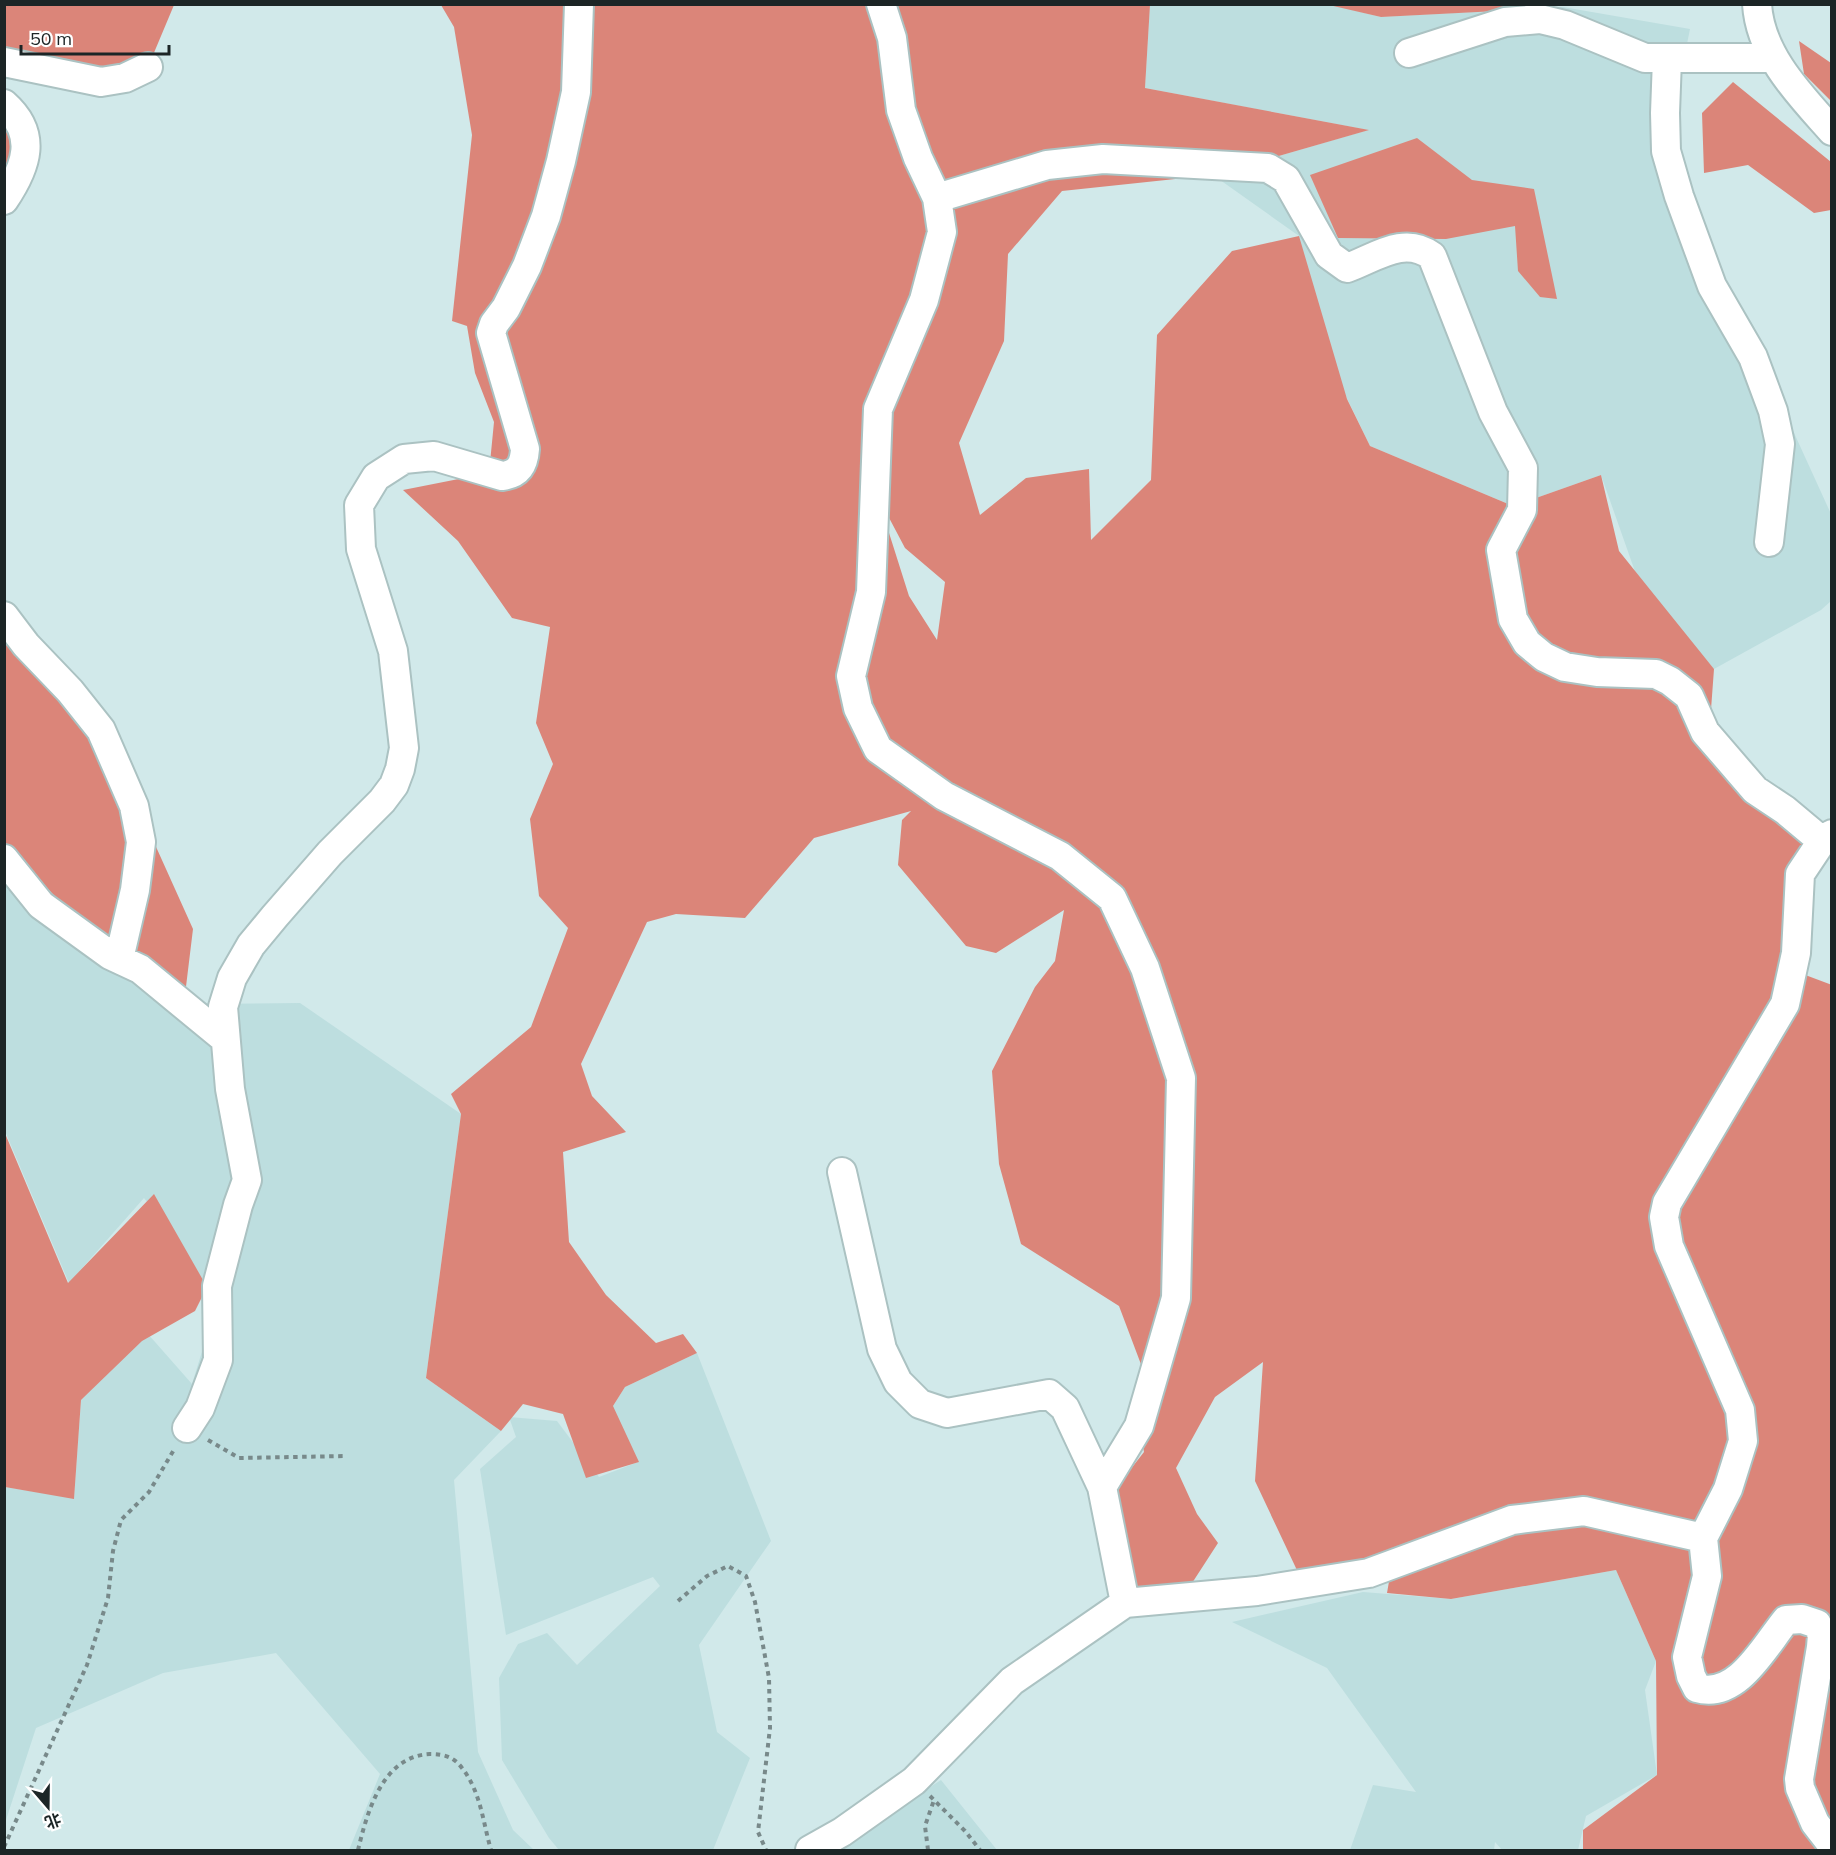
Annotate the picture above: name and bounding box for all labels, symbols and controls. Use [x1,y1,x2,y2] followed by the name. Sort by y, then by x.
[21,18,170,56] scale bar
[30,27,72,50] text: 50 m
[18,1777,78,1837] north arrow
[42,1809,64,1833] text: 北

